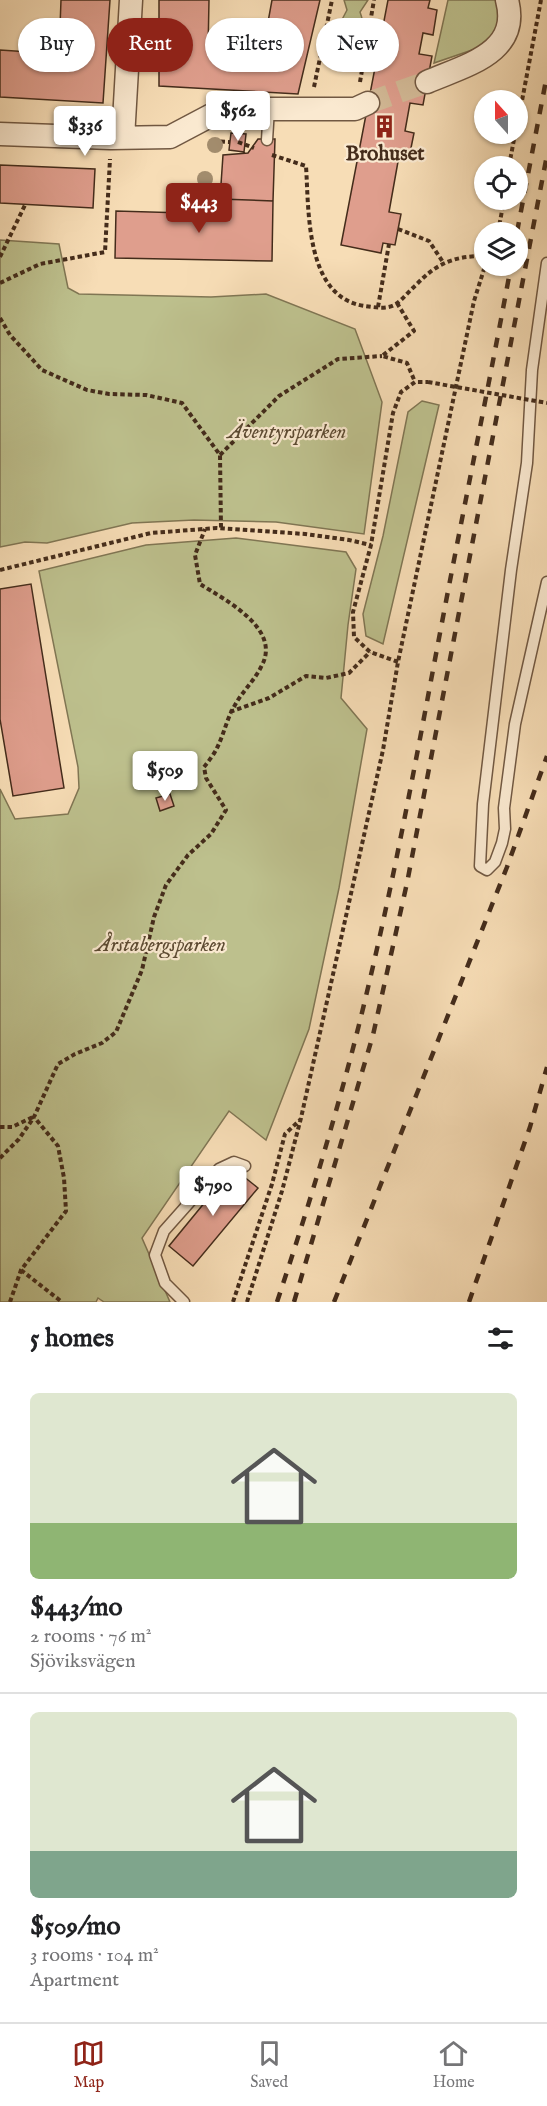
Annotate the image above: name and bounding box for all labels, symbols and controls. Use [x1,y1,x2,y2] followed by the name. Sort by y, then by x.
[18,18,95,72] chip: Buy
[107,18,193,72] chip: Rent
[205,18,304,72] chip: Filters
[316,18,399,72] chip: New
[474,90,528,144] north arrow
[474,90,528,276] map controls
[202,91,274,142] pin: $562
[220,98,256,123] text: $562
[49,106,121,157] pin: $336
[68,113,102,138] text: $336
[372,113,398,139] building icon: Brohuset
[346,141,425,168] place label: Brohuset
[474,156,528,210] button: locate
[163,183,235,234] pin: $443
[180,190,218,215] text: $443
[474,222,528,276] button: layers
[226,419,346,446] park label: Äventyrsparken
[129,751,201,802] pin: $509
[147,758,183,783] text: $509
[94,931,226,959] park label: Årstabergsparken
[177,1166,249,1217] pin: $790
[194,1173,232,1198] text: $790
[30,1322,114,1355] text: 5 homes
[484,1322,517,1355] icon: filters
[220,1432,328,1540] icon: home
[30,1591,122,1624] text: $443/mo
[30,1624,151,1649] text: 2 rooms · 76 m²
[30,1649,136,1674] text: Sjöviksvägen
[220,1751,328,1859] icon: home
[30,1910,120,1943] text: $509/mo
[30,1943,159,1968] text: 3 rooms · 104 m²
[30,1968,119,1993] text: Apartment
[72,2037,105,2093] tab: Map
[250,2037,288,2093] tab: Saved
[433,2037,475,2093] tab: Home

